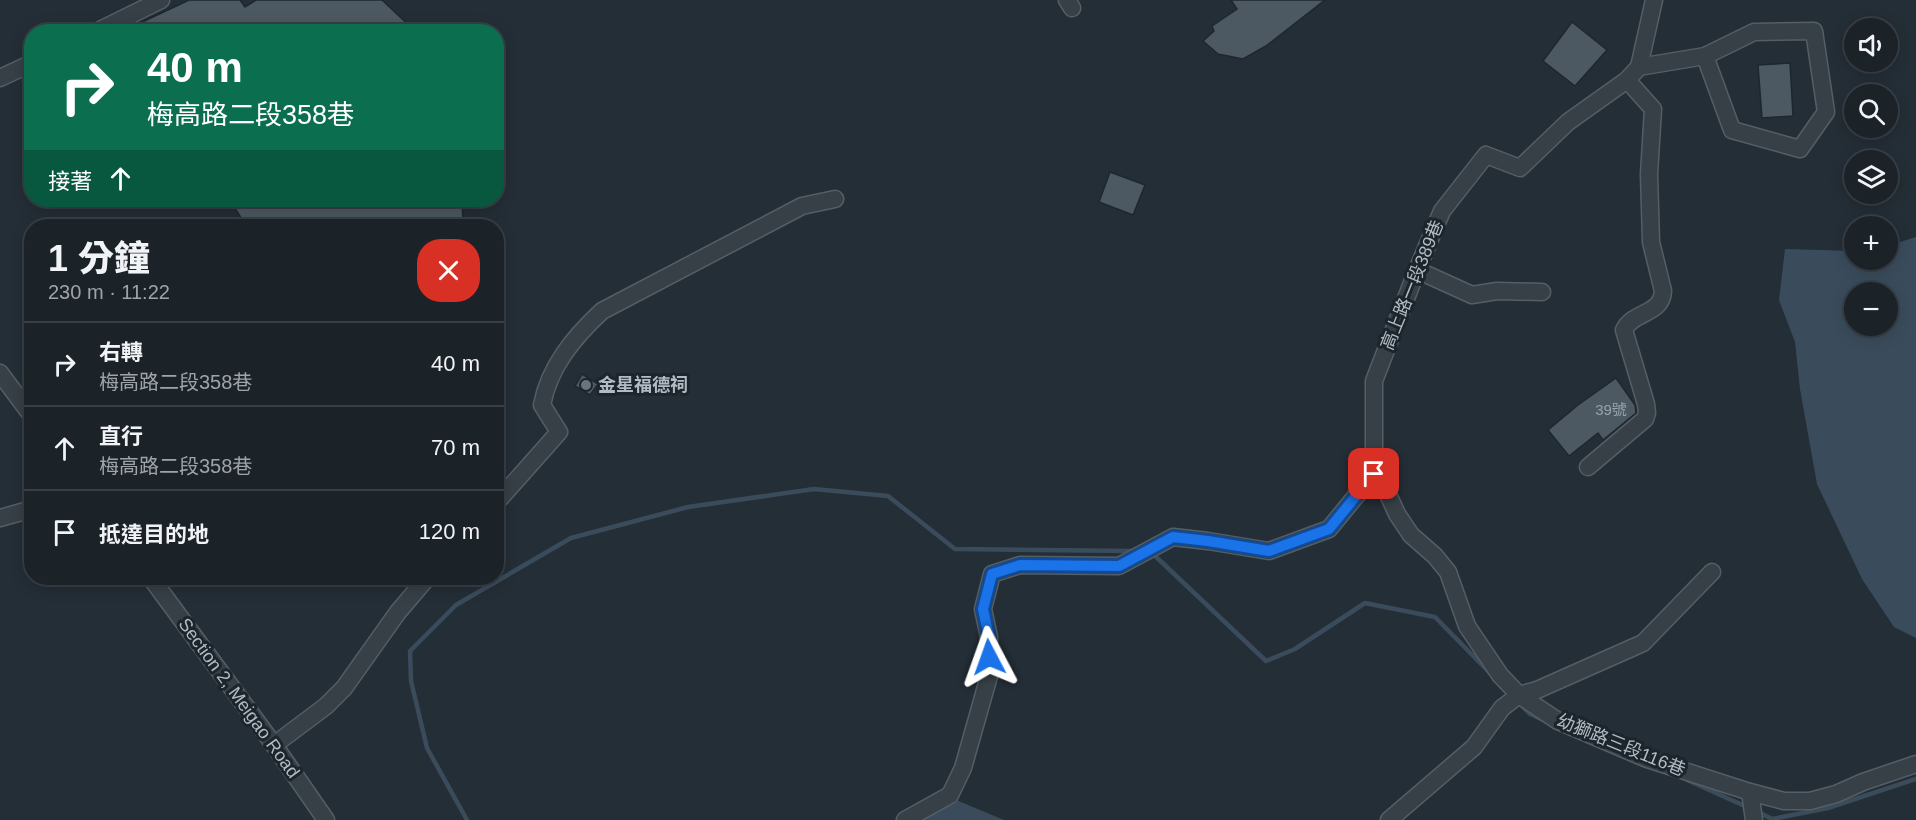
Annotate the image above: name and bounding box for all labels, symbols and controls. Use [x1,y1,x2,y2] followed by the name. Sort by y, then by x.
[1844,18,1898,336] map controls
[1844,18,1898,72] button: sound
[147,44,243,91] text: 40 m
[48,48,126,126] icon: right
[1844,84,1898,138] button: search
[147,100,354,130] text: 梅高路二段358巷
[1844,150,1898,204] button: layers
[104,162,137,195] icon: ahead
[48,169,92,194] text: 接著
[1844,216,1898,270] button: +
[1377,217,1447,353] street label: 高上路一段389巷
[48,238,150,279] text: 1 分鐘
[417,239,480,302] button: close
[48,281,170,303] text: 230 m · 11:22
[1844,282,1898,336] button: −
[99,340,143,365] text: 右轉
[48,348,81,381] icon: right
[431,351,480,376] text: 40 m
[99,371,252,393] text: 梅高路二段358巷
[598,375,688,395] place label: 金星福德祠
[579,378,593,392] marker: 金星福德祠
[1595,401,1627,418] house number: 39號
[99,424,143,449] text: 直行
[48,432,81,465] icon: ahead
[431,435,480,460] text: 70 m
[1348,448,1399,499] pin
[99,455,252,477] text: 梅高路二段358巷
[1357,457,1390,490] icon: arrive
[48,516,81,549] icon: arrive
[419,519,480,544] text: 120 m
[99,522,209,547] text: 抵達目的地
[174,614,304,782] street label: Section 2, Meigao Road
[957,625,1021,689] position arrow
[1554,710,1688,780] street label: 幼獅路三段116巷

